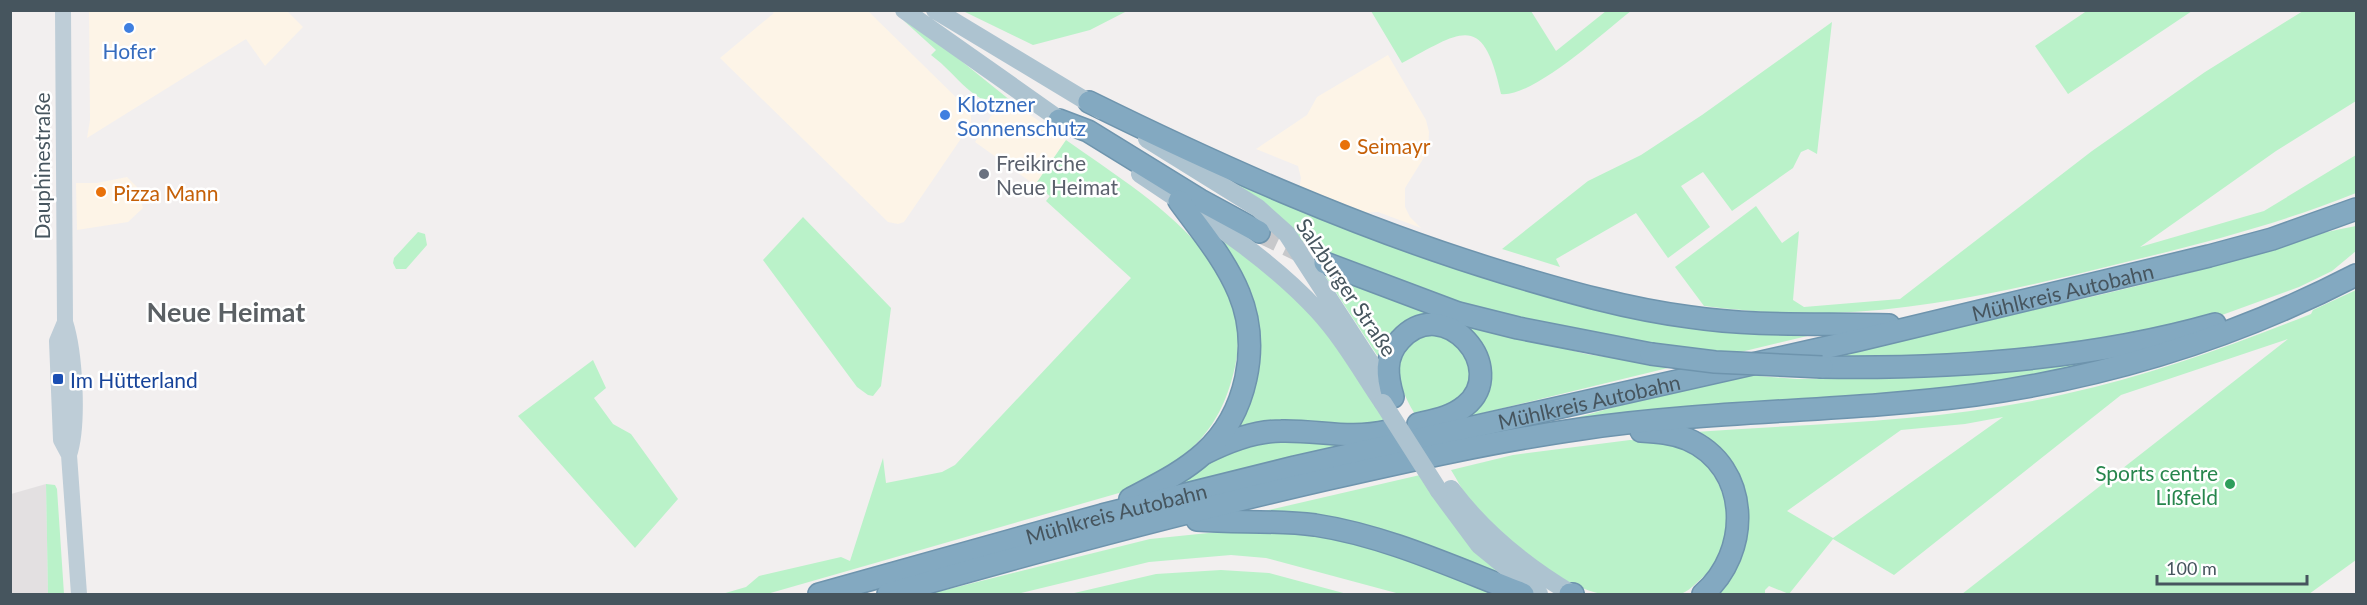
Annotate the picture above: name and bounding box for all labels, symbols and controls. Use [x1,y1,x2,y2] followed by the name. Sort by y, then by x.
[122,21,136,35] marker: Hofer
[102,38,156,63] place label: Hofer
[957,91,1086,140] place label: Klotzner Sonnenschutz
[29,93,54,239] street label: Dauphinestraße
[938,108,952,122] marker: Klotzner Sonnenschutz
[1357,133,1431,158] place label: Seimayr
[1338,138,1352,152] marker: Seimayr
[996,150,1118,199] place label: Freikirche Neue Heimat
[977,167,991,181] marker: Freikirche Neue Heimat
[113,180,218,205] place label: Pizza Mann
[94,185,108,199] marker: Pizza Mann
[1292,213,1402,361] street label: Salzburger Straße
[1969,257,2156,325] street label: Mühlkreis Autobahn
[147,295,305,328] district label: Neue Heimat
[70,367,198,392] place label: Im Hütterland
[1495,368,1683,433] street label: Mühlkreis Autobahn
[51,372,65,386] marker: Im Hütterland
[2095,460,2218,509] place label: Sports centre Lißfeld
[1023,477,1209,548] street label: Mühlkreis Autobahn
[2223,477,2237,491] marker: Sports centre Lißfeld
[2157,548,2307,586] scale bar
[2166,557,2217,579] text: 100 m

